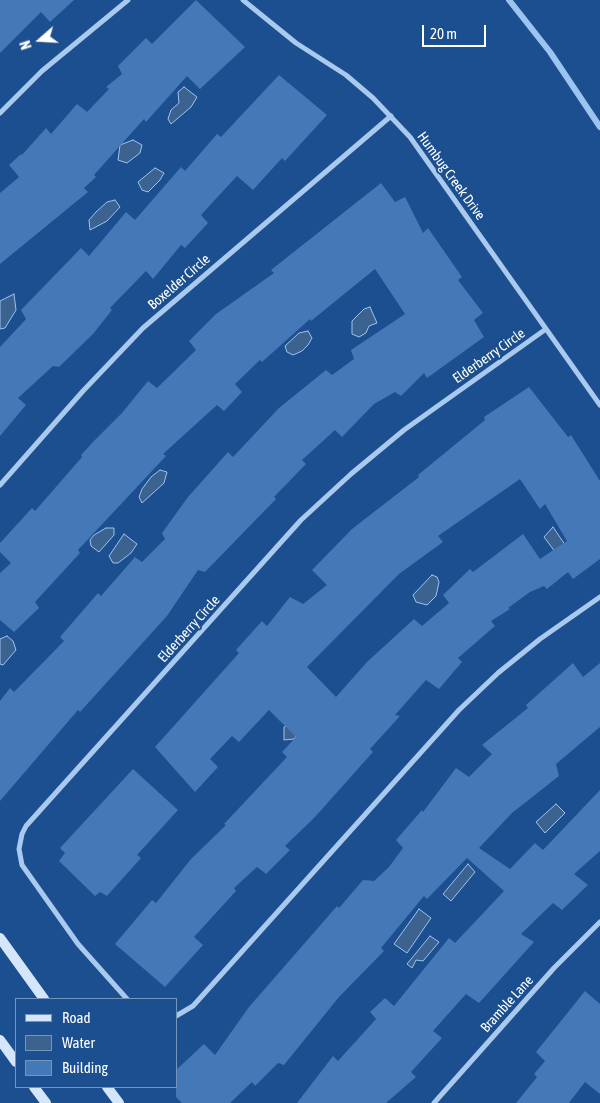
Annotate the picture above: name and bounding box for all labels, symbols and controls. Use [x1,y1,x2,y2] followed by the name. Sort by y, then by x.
[15,15,65,65] north arrow
[425,15,489,47] scale bar
[430,25,457,42] text: 20 m
[17,38,35,51] text: N
[413,129,489,223] street label: Humbug Creek Drive
[145,251,213,313] street label: Boxelder Circle
[450,325,528,387] street label: Elderberry Circle
[155,592,223,666] street label: Elderberry Circle
[477,972,537,1036] street label: Bramble Lane
[15,998,178,1088] legend
[62,1009,91,1026] text: Road
[62,1034,95,1051] text: Water
[62,1059,108,1076] text: Building

